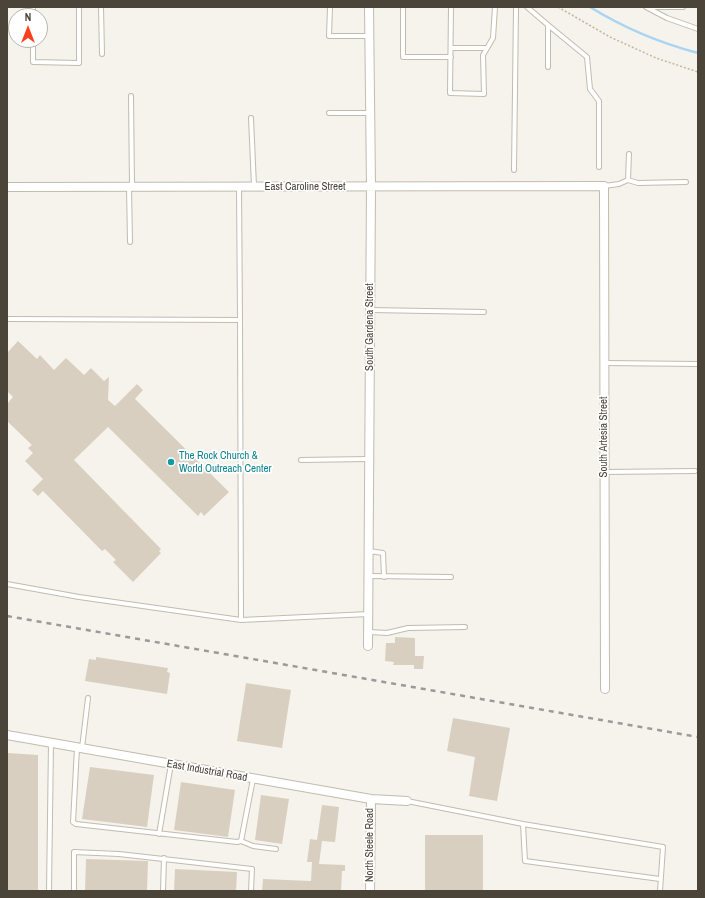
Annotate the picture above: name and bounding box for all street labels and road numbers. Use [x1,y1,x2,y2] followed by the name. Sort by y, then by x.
[264,180,346,194] street label: East Caroline Street
[363,283,377,371] street label: South Gardena Street
[597,396,611,478] street label: South Artesia Street
[166,757,248,785] street label: East Industrial Road
[363,808,377,882] street label: North Steele Road

